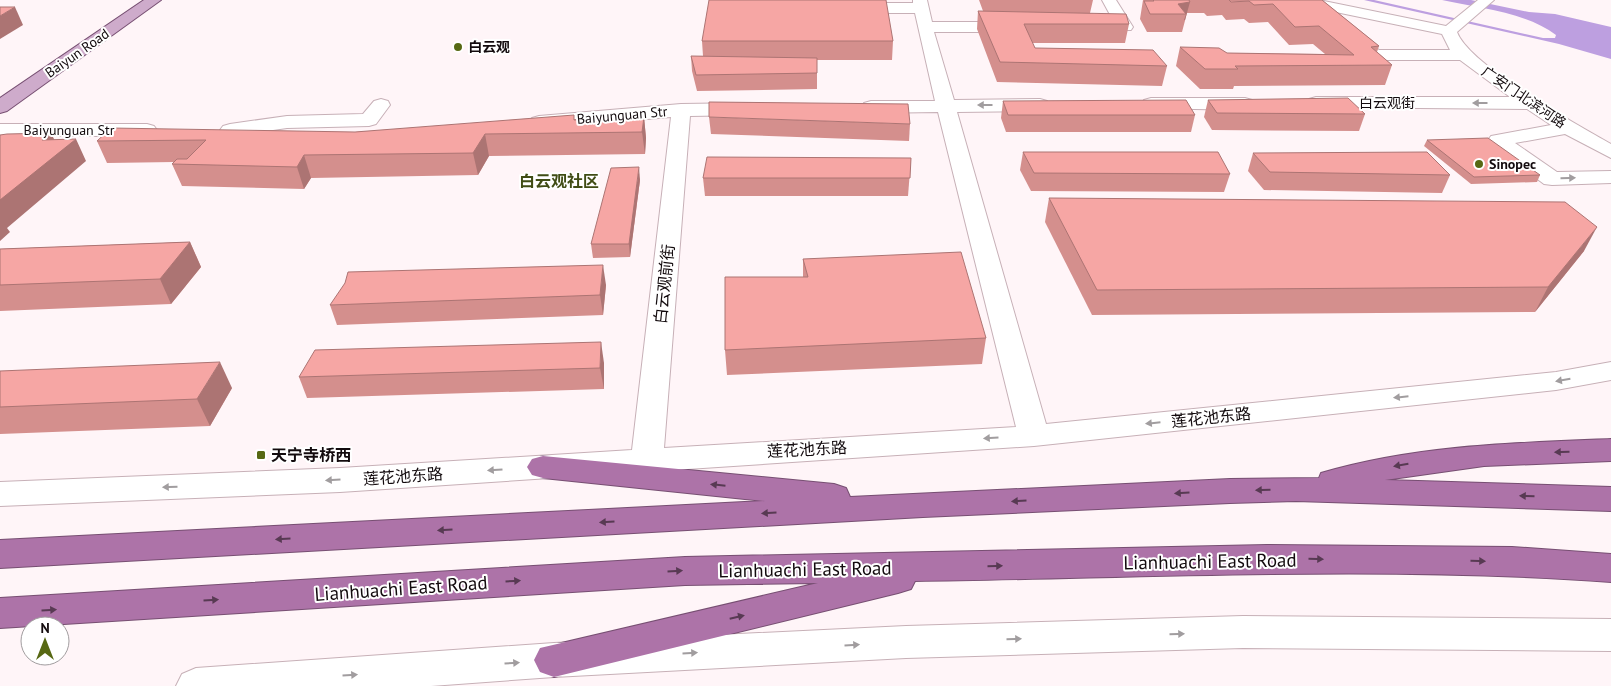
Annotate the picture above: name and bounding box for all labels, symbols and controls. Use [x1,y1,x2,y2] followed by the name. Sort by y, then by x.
[42,24,112,82] street label: Baiyun Road
[468,38,510,56] place label: 白云观
[452,41,464,53] marker: 白云观
[1478,62,1570,132] street label: 广安门北滨河路
[1359,94,1415,112] street label: 白云观街
[1472,99,1488,107] one-way arrow
[977,101,993,109] one-way arrow
[576,102,668,128] street label: Baiyunguan Str
[24,121,115,139] street label: Baiyunguan Str
[1489,155,1536,173] place label: Sinopec
[1473,158,1485,170] marker: Sinopec
[519,171,599,191] district label: 白云观社区
[1560,174,1576,182] one-way arrow
[650,243,678,325] street label: 白云观前街
[1555,376,1571,384] one-way arrow
[1393,393,1409,401] one-way arrow
[1170,403,1252,431] street label: 莲花池东路
[1145,419,1161,427] one-way arrow
[983,435,999,443] one-way arrow
[767,437,847,461] street label: 莲花池东路
[271,445,351,465] place label: 天宁寺桥西
[1554,448,1570,456] one-way arrow
[255,449,267,461] marker: 天宁寺桥西
[1392,462,1408,470] one-way arrow
[362,463,444,489] street label: 莲花池东路
[486,467,502,475] one-way arrow
[324,476,340,484] one-way arrow
[709,480,725,488] one-way arrow
[162,484,178,492] one-way arrow
[1255,487,1271,495] one-way arrow
[1173,490,1189,498] one-way arrow
[1519,492,1535,500] one-way arrow
[1011,497,1027,505] one-way arrow
[761,510,777,518] one-way arrow
[599,518,615,526] one-way arrow
[437,527,453,535] one-way arrow
[274,535,290,543] one-way arrow
[1123,547,1297,575] street label: Lianhuachi East Road
[718,555,892,583] street label: Lianhuachi East Road
[1308,555,1324,563] one-way arrow
[1471,557,1487,565] one-way arrow
[988,562,1004,570] one-way arrow
[667,567,683,575] one-way arrow
[314,570,488,606] street label: Lianhuachi East Road
[505,577,521,585] one-way arrow
[203,596,219,604] one-way arrow
[41,606,57,614] one-way arrow
[730,613,745,621] one-way arrow
[20,616,70,666] north arrow
[40,619,50,637] text: N
[1169,630,1185,638] one-way arrow
[1007,635,1023,643] one-way arrow
[844,641,860,649] one-way arrow
[682,649,698,657] one-way arrow
[504,659,520,667] one-way arrow
[342,671,358,679] one-way arrow

